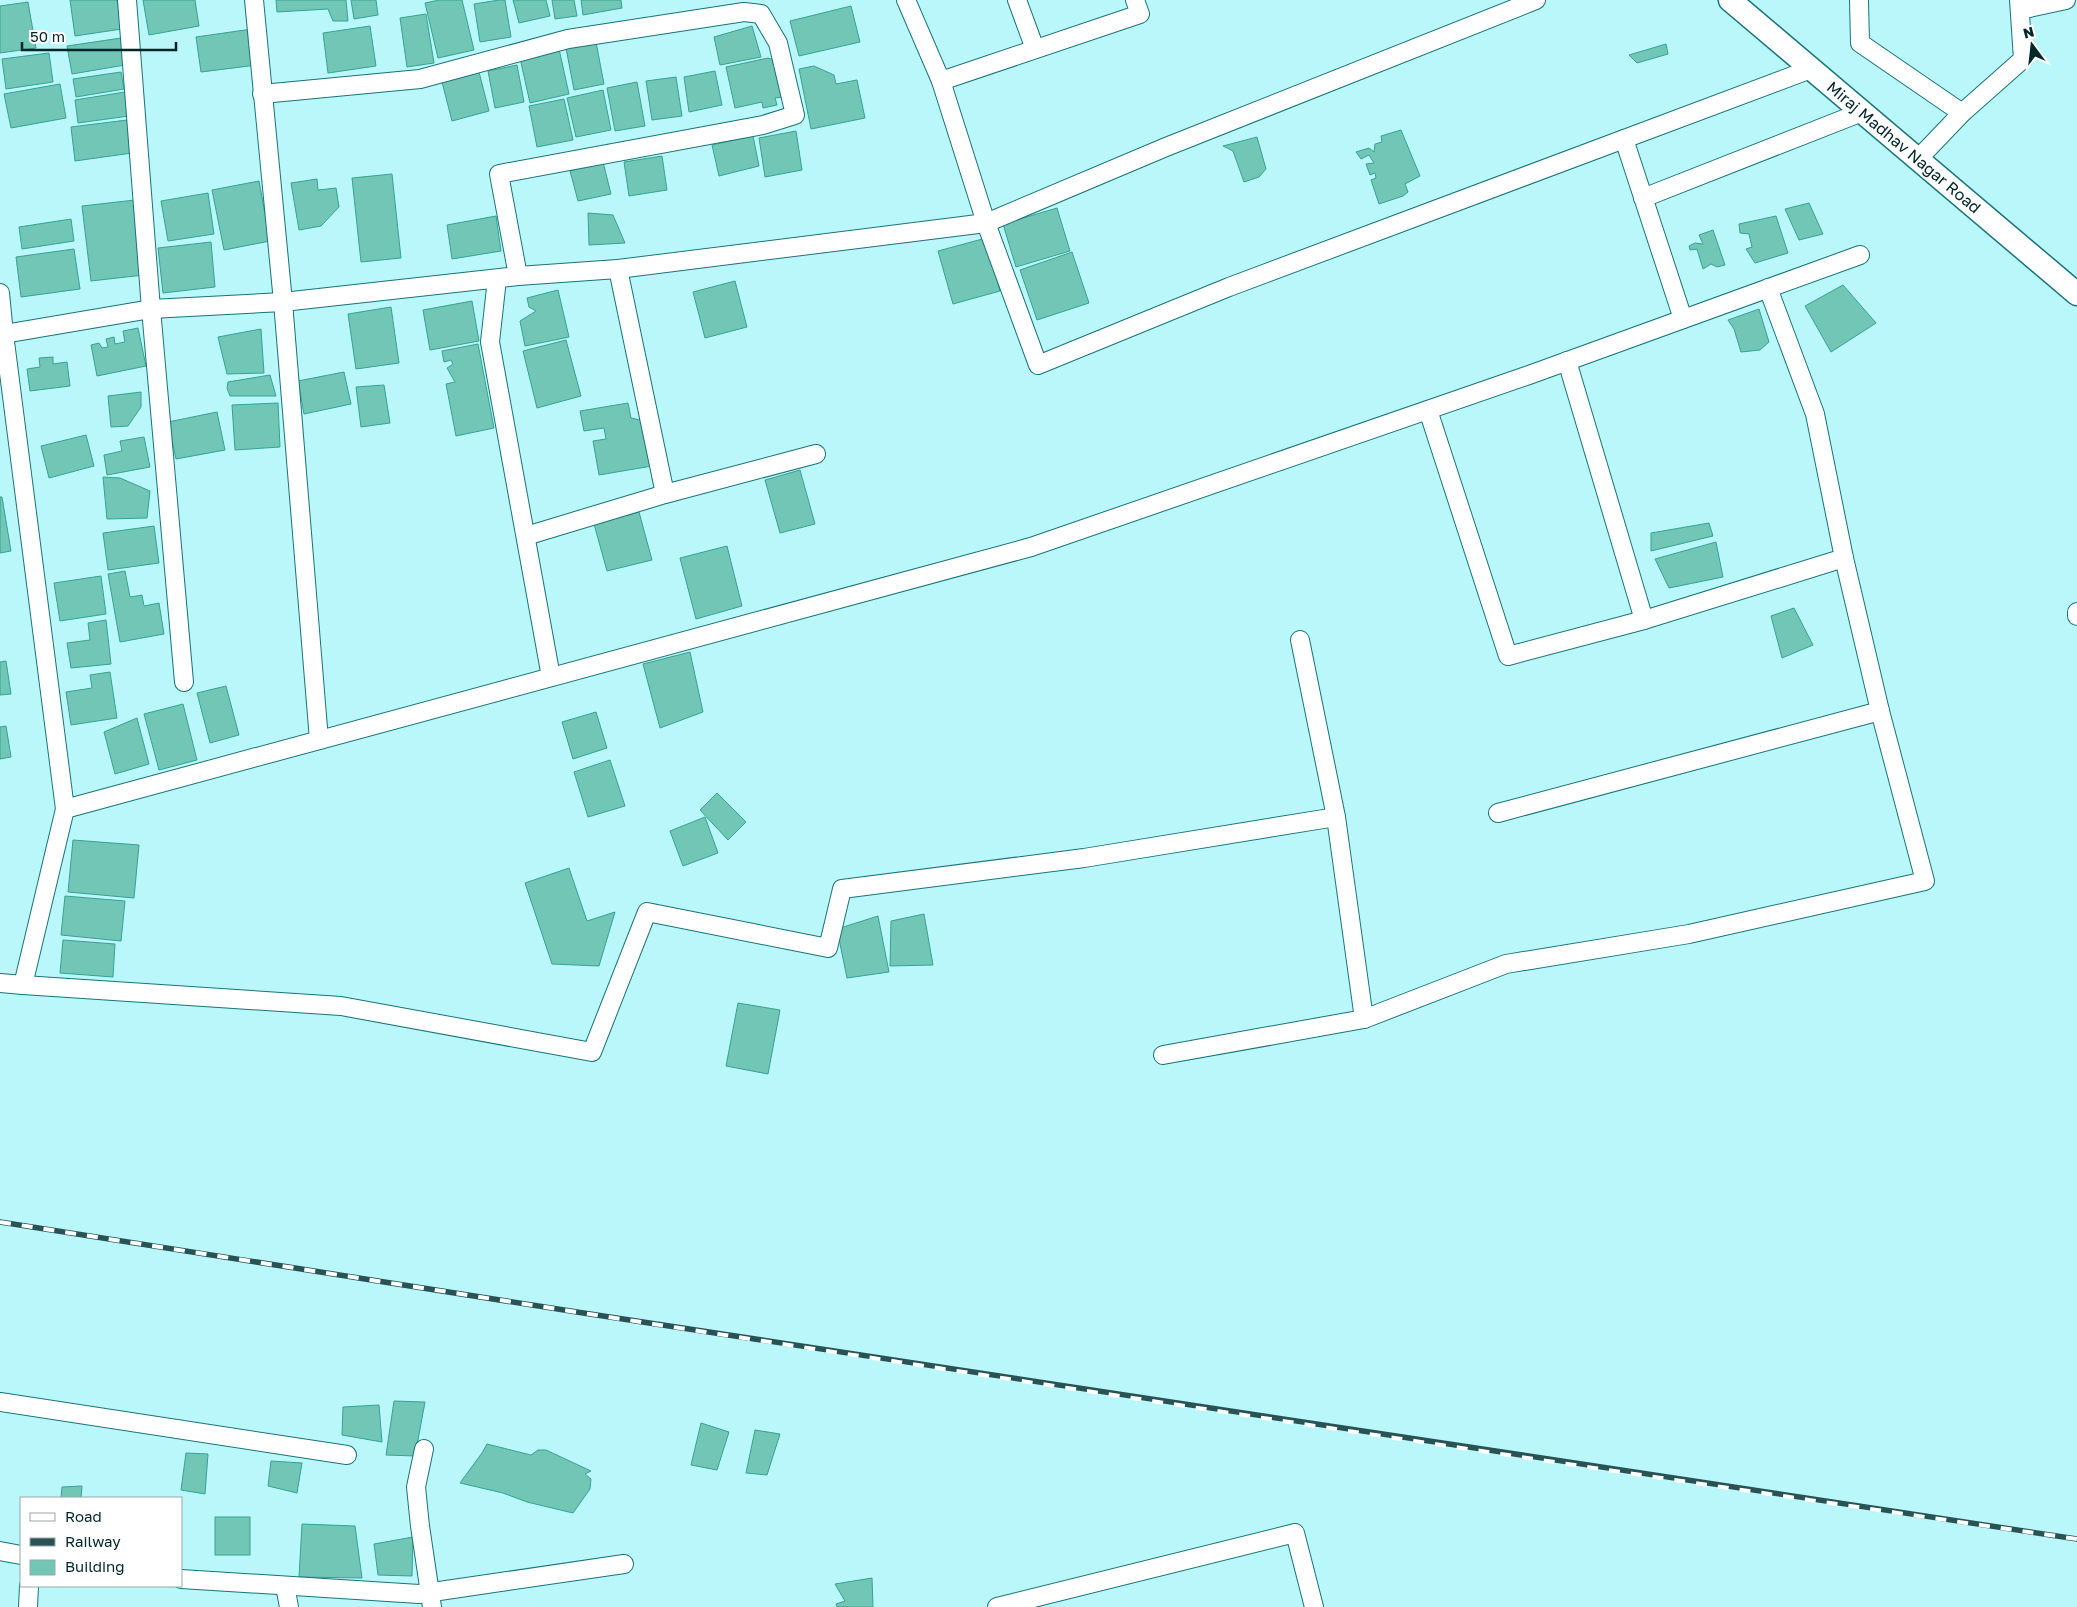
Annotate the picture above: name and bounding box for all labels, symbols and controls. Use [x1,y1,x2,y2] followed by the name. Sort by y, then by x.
[22,20,176,52] scale bar
[2007,20,2057,70] north arrow
[2021,22,2036,42] text: N
[30,27,65,45] text: 50 m
[1823,77,1985,217] street label: Miraj Madhav Nagar Road
[20,1497,182,1587] legend
[65,1507,102,1525] text: Road
[65,1532,121,1550] text: Railway
[65,1557,125,1575] text: Building

